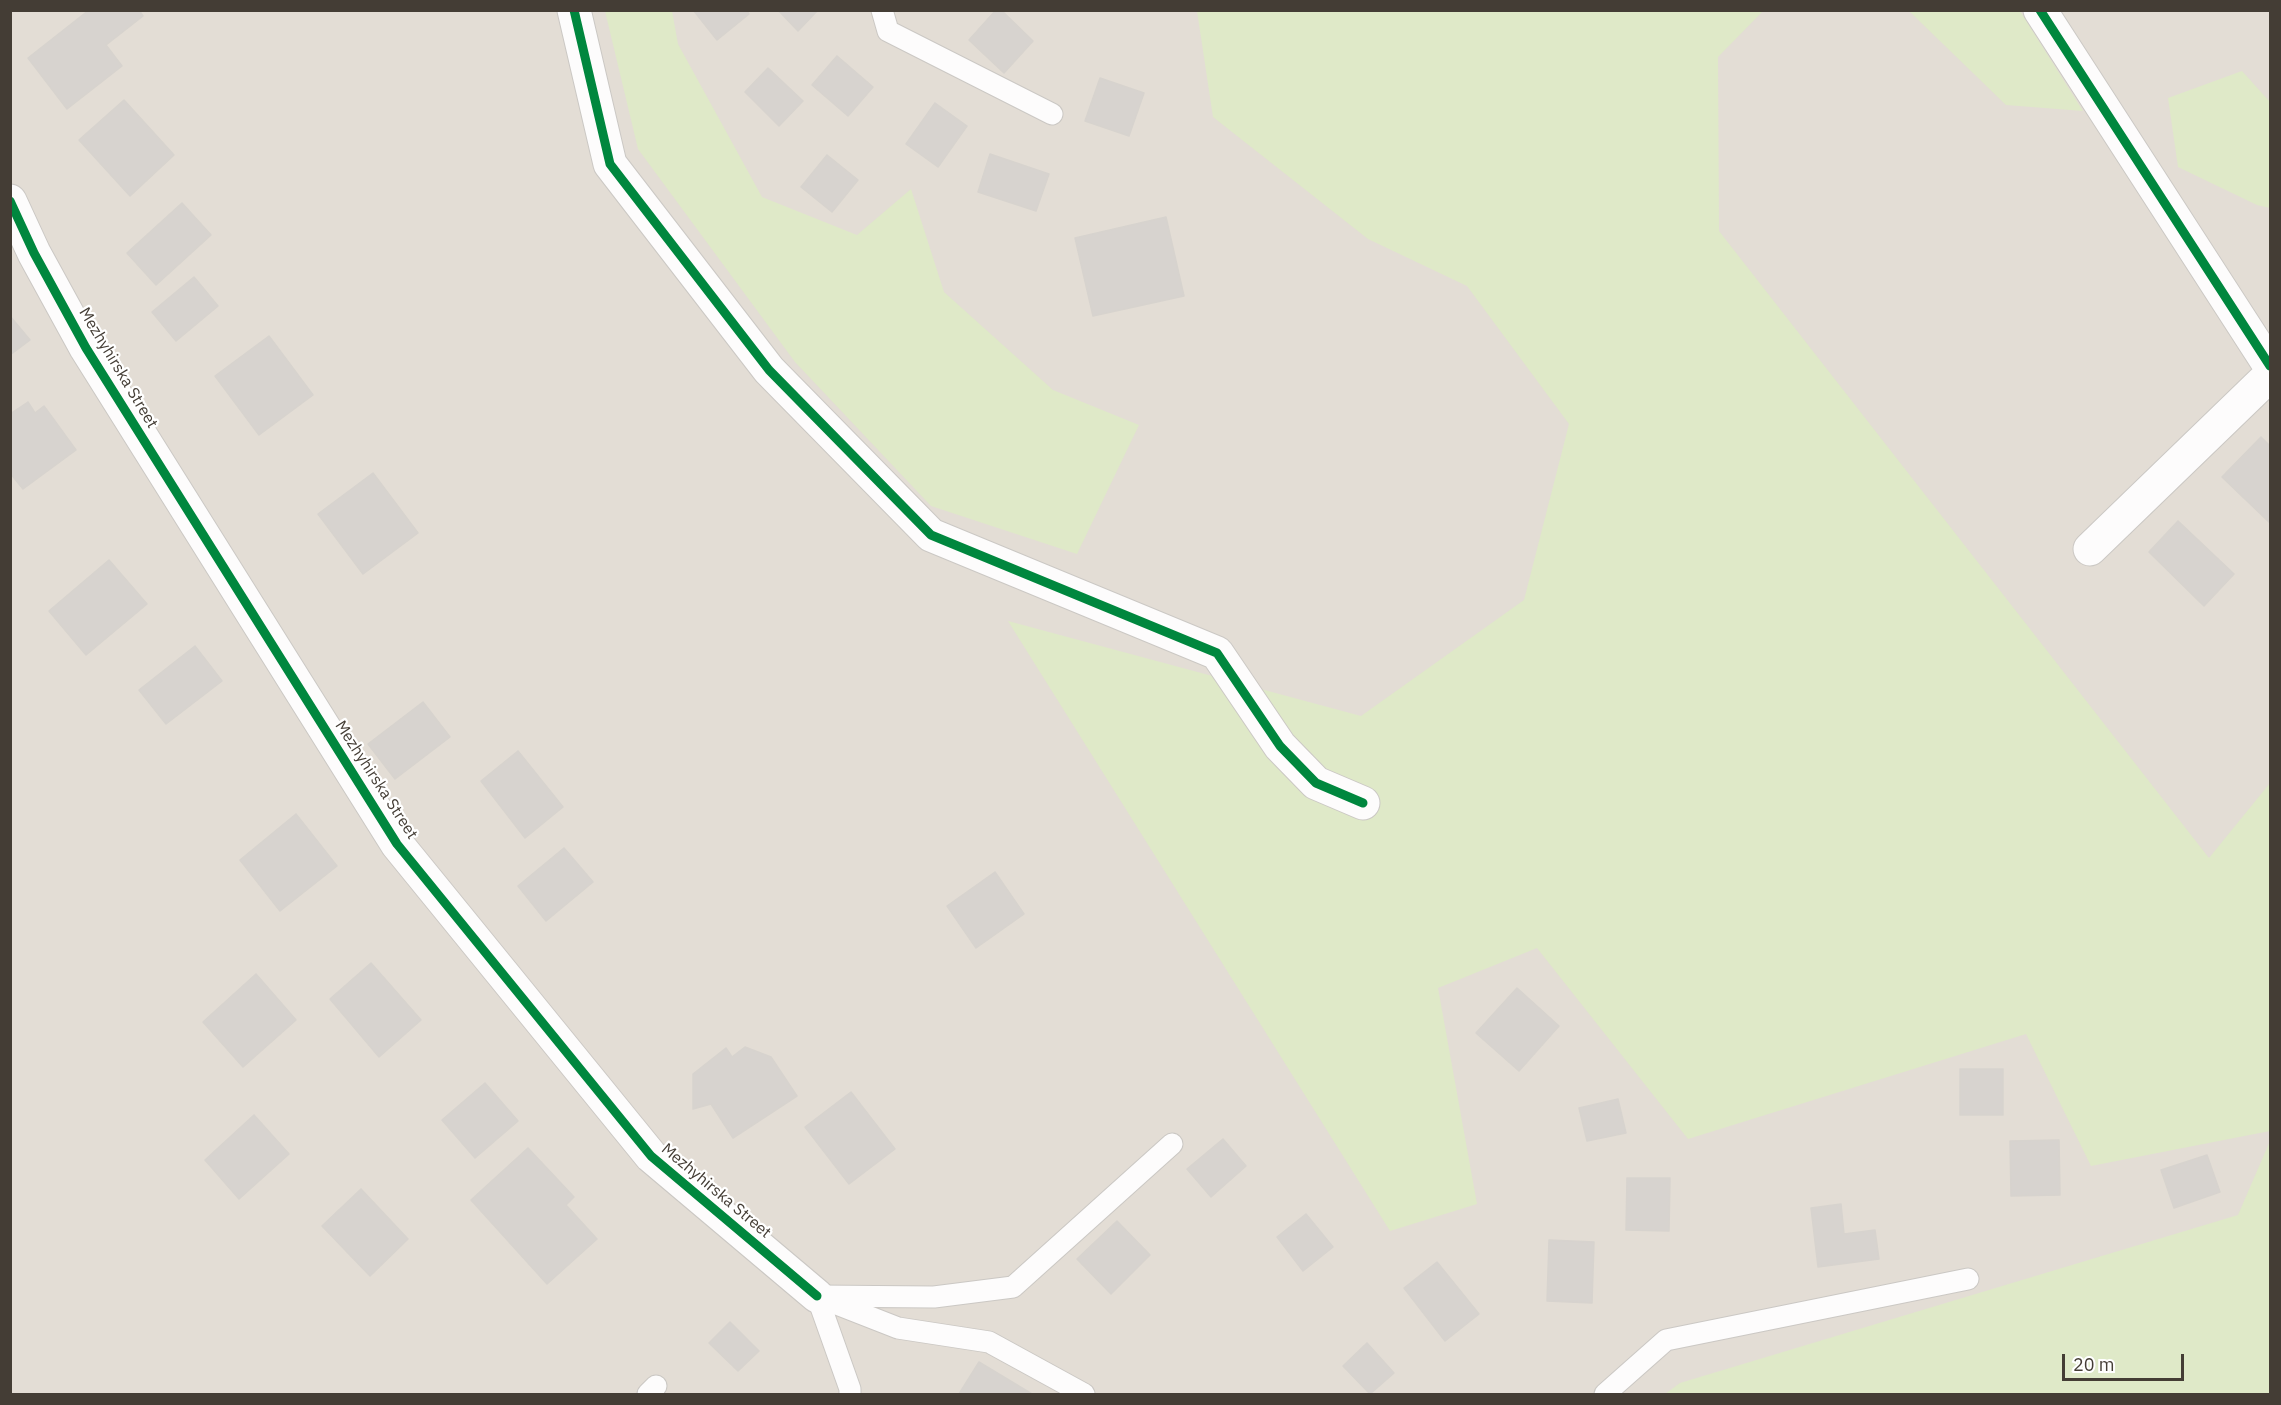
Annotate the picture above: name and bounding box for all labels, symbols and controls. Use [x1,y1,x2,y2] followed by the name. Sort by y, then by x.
[74,304,162,432] street label: Mezhyhirska Street
[331,717,421,843] street label: Mezhyhirska Street
[657,1139,775,1243] street label: Mezhyhirska Street
[2065,1342,2186,1380] scale bar
[2073,1353,2115,1376] text: 20 m

